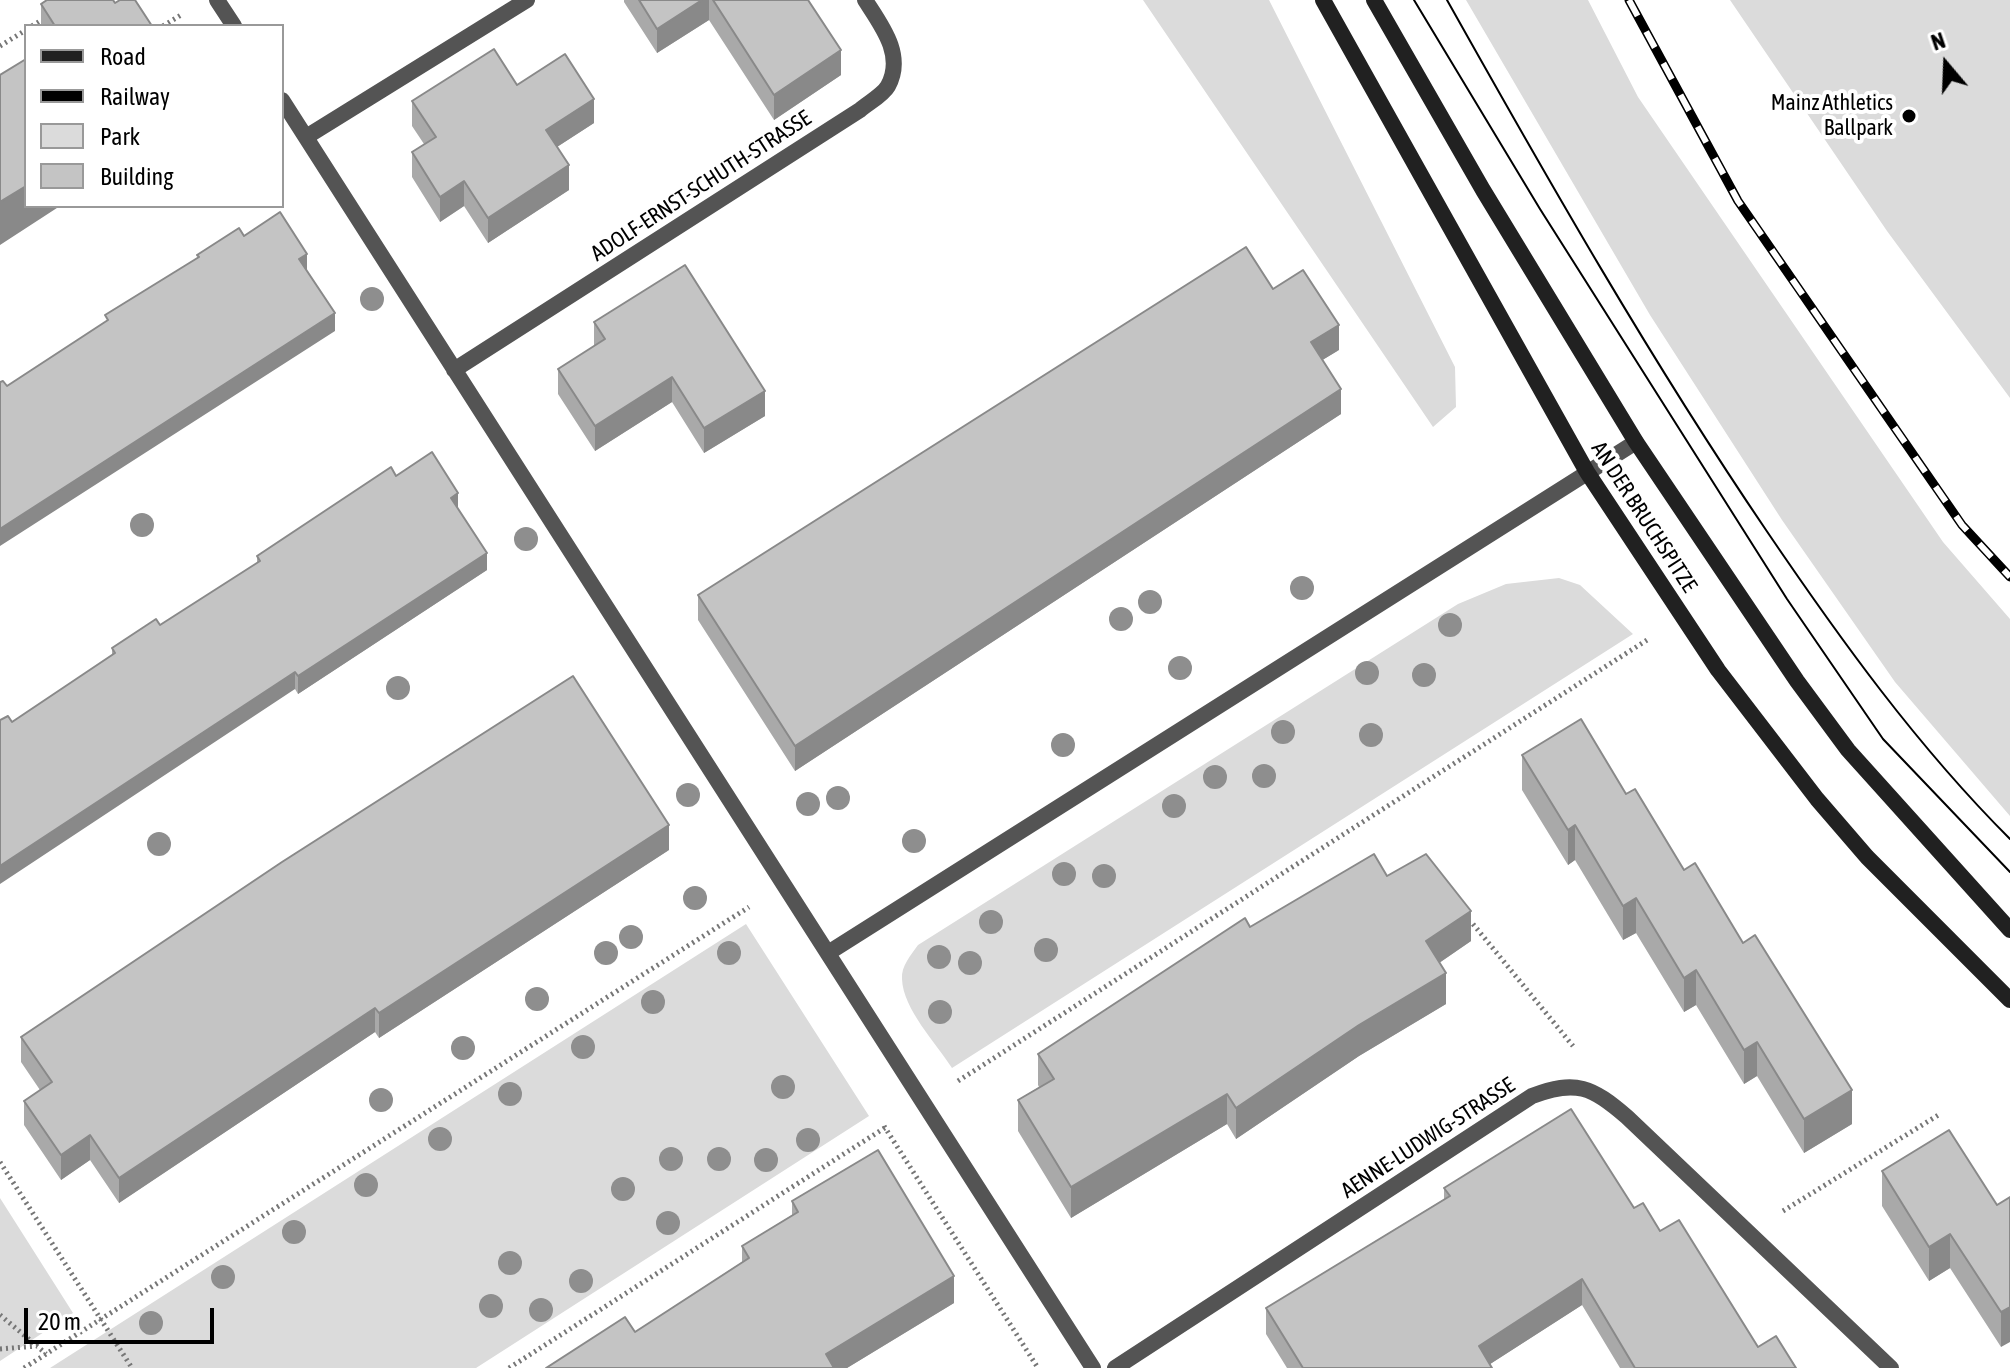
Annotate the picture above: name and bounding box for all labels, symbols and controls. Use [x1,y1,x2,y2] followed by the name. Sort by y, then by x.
[24,24,284,208] legend
[1906,24,1986,104] north arrow
[1928,27,1949,56] text: N
[100,43,146,70] text: Road
[100,83,170,110] text: Railway
[1771,90,1893,142] place label: Mainz Athletics Ballpark
[586,105,816,267] street label: ADOLF-ERNST-SCHUTH-STRASSE
[1900,107,1918,125] marker: Mainz Athletics Ballpark
[100,123,140,150] text: Park
[100,163,173,190] text: Building
[1586,437,1702,597] street label: AN DER BRUCHSPITZE
[1336,1072,1520,1204] street label: AENNE-LUDWIG-STRASSE
[28,1292,218,1342] scale bar
[38,1308,81,1335] text: 20 m

